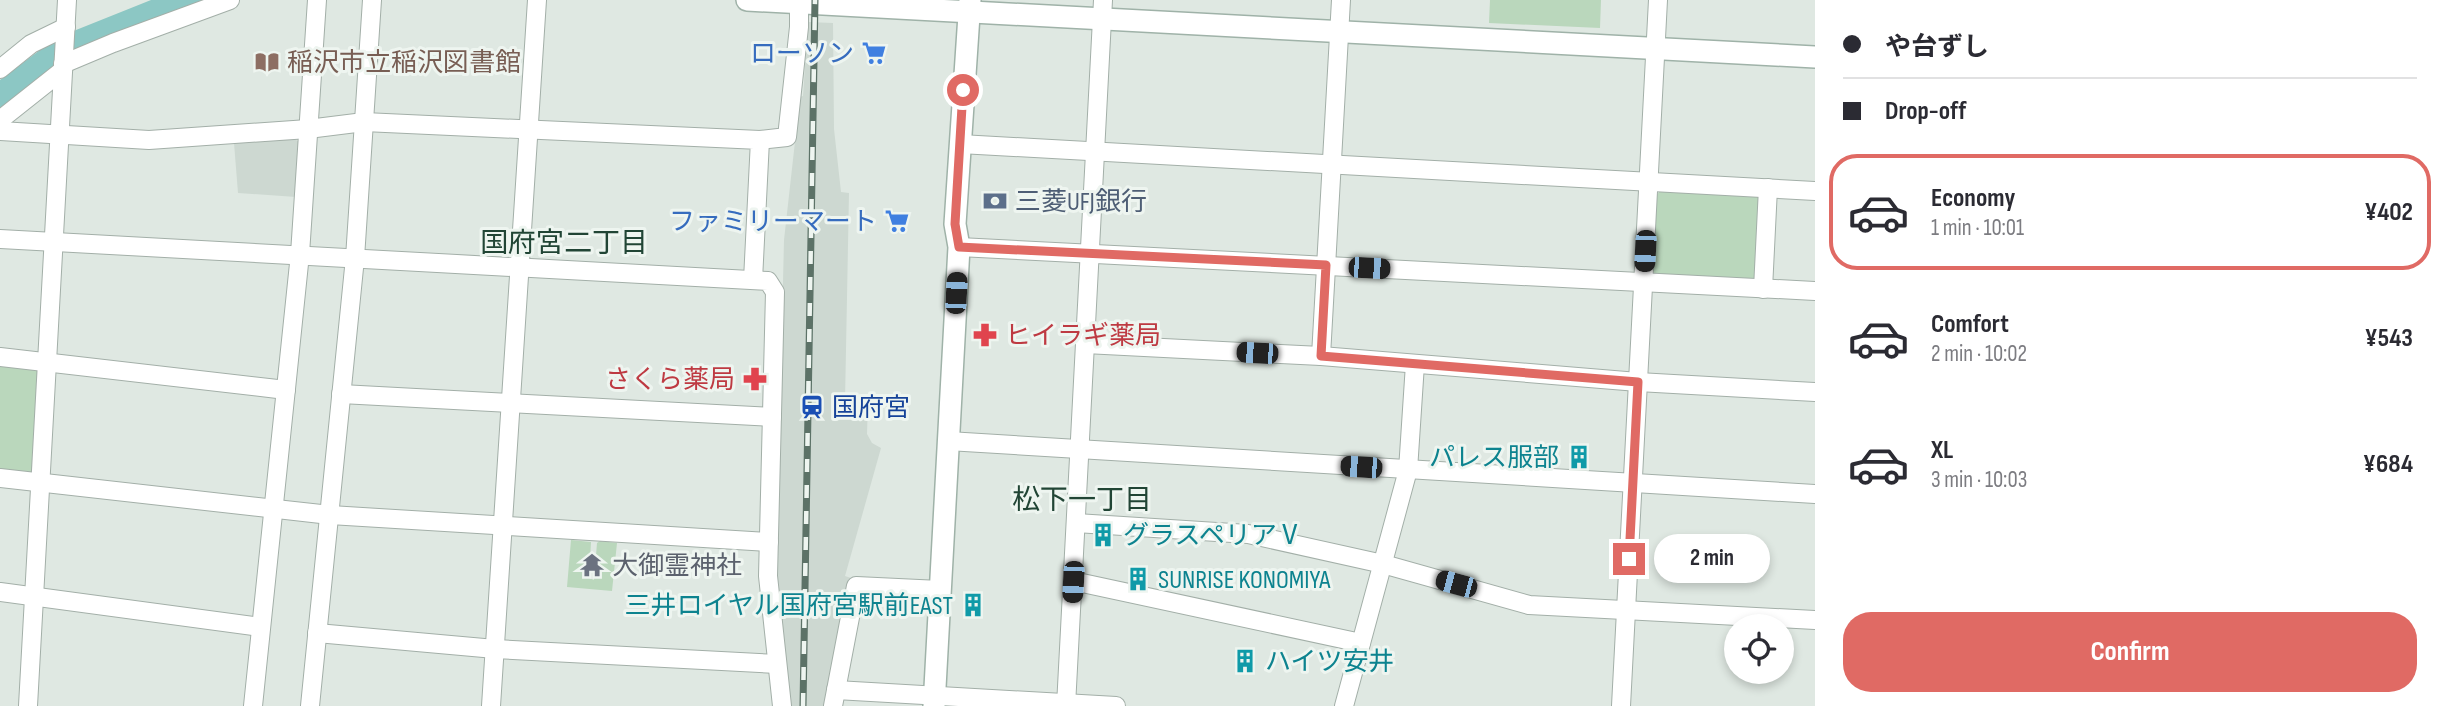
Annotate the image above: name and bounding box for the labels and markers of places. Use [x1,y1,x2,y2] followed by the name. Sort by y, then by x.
[750,39,854,70] place label: ローソン
[860,39,888,67] supermarket icon: ローソン
[253,48,281,76] library icon: 稲沢市立稲沢図書館
[287,48,521,79] place label: 稲沢市立稲沢図書館
[981,187,1009,215] bank icon: 三菱UFJ銀行
[1015,187,1147,218] place label: 三菱UFJ銀行
[669,207,877,238] place label: ファミリーマート
[883,207,911,235] supermarket icon: ファミリーマート
[971,321,999,349] pharmacy icon: ヒイラギ薬局
[1005,321,1161,352] place label: ヒイラギ薬局
[605,365,735,396] place label: さくら薬局
[741,365,769,393] pharmacy icon: さくら薬局
[798,393,826,421] station icon: 国府宮
[832,393,910,424] place label: 国府宮
[1429,443,1559,474] place label: パレス服部
[1565,443,1593,471] building icon: パレス服部
[1089,521,1117,549] building icon: グラスペリアⅤ
[1123,521,1303,552] place label: グラスペリアⅤ
[578,551,606,579] temple icon: 大御霊神社
[612,551,742,582] place label: 大御霊神社
[1124,565,1152,593] building icon: SUNRISE KONOMIYA
[1158,565,1331,596] place label: SUNRISE KONOMIYA
[625,591,953,622] place label: 三井ロイヤル国府宮駅前EAST
[959,591,987,619] building icon: 三井ロイヤル国府宮駅前EAST
[1231,647,1259,675] building icon: ハイツ安井
[1265,647,1394,678] place label: ハイツ安井

